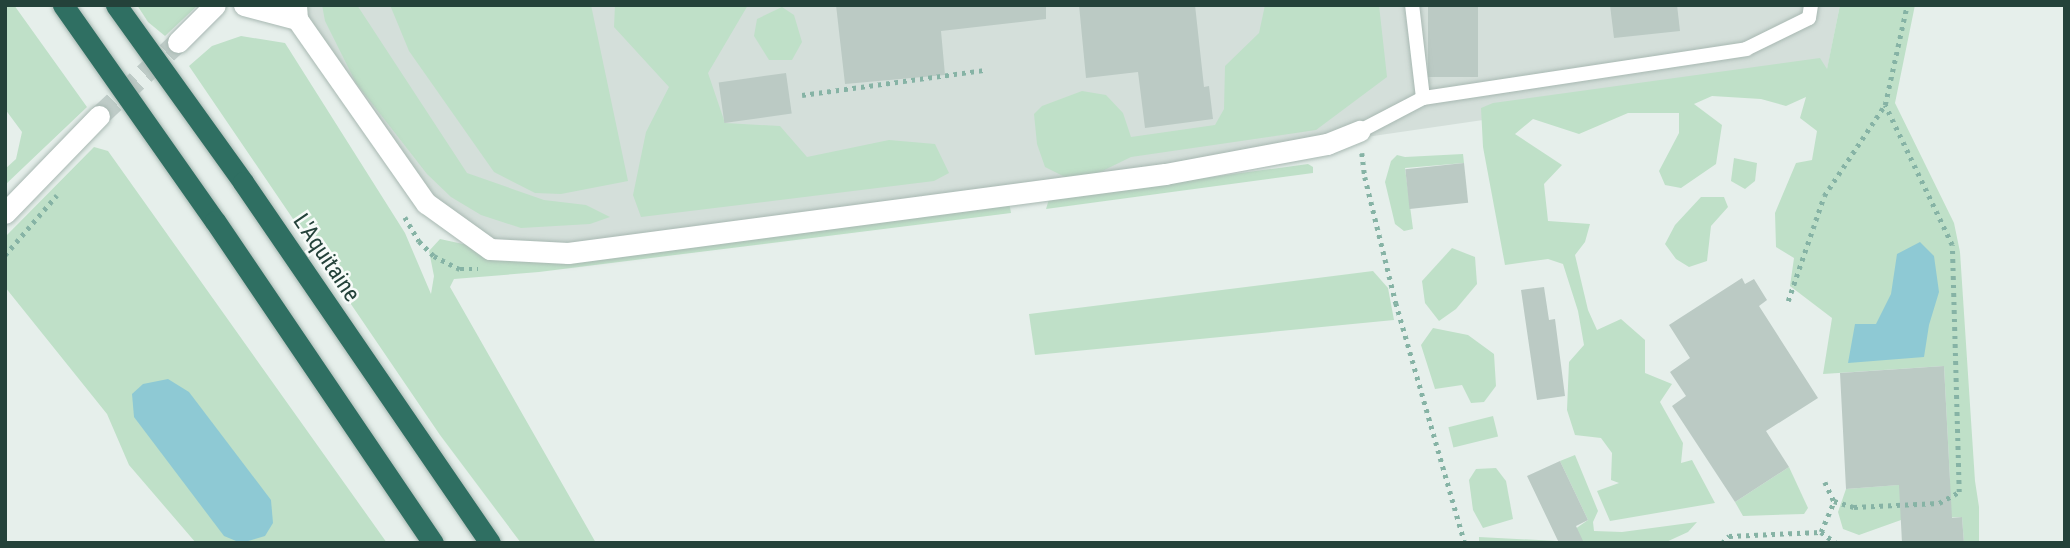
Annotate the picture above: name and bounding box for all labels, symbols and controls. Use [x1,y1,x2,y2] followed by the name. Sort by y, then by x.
[287,209,365,307] street label: L'Aquitaine

